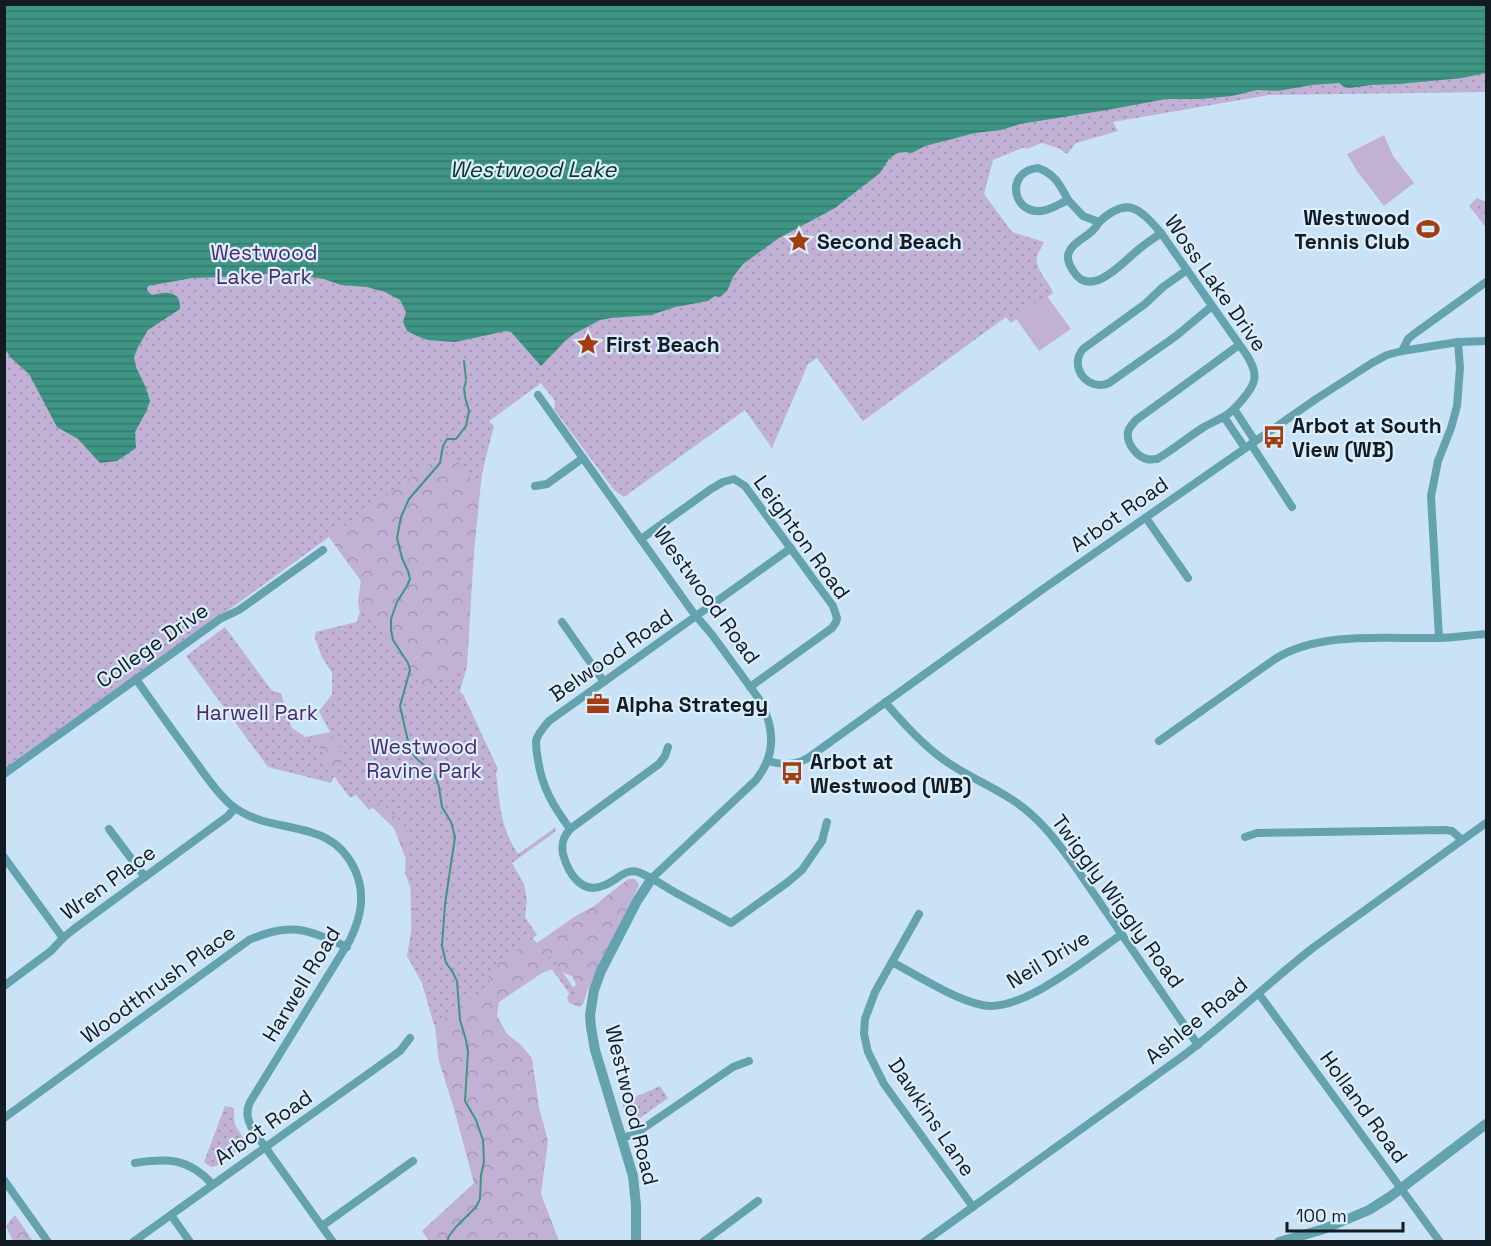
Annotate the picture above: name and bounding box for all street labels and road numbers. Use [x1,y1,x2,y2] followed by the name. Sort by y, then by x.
[1159,209,1273,357] street label: Woss Lake Drive
[748,470,856,604] street label: Leighton Road
[1065,470,1173,558] street label: Arbot Road
[648,521,766,669] street label: Westwood Road
[91,596,213,694] street label: College Drive
[544,603,678,707] street label: Belwood Road
[1046,809,1190,993] street label: Twiggly Wiggly Road
[55,838,161,926] street label: Wren Place
[75,919,241,1049] street label: Woodthrush Place
[256,921,346,1047] street label: Harwell Road
[1001,924,1095,994] street label: Neil Drive
[1139,970,1253,1070] street label: Ashlee Road
[599,1022,665,1188] street label: Westwood Road
[1314,1045,1414,1169] street label: Holland Road
[882,1053,982,1181] street label: Dawkins Lane
[209,1083,317,1171] street label: Arbot Road

